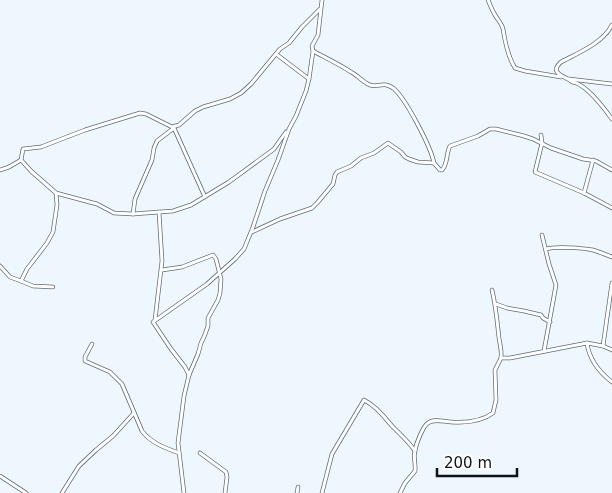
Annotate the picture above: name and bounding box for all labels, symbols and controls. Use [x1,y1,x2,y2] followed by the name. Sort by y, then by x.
[437,446,517,478] scale bar
[444,454,492,472] text: 200 m

